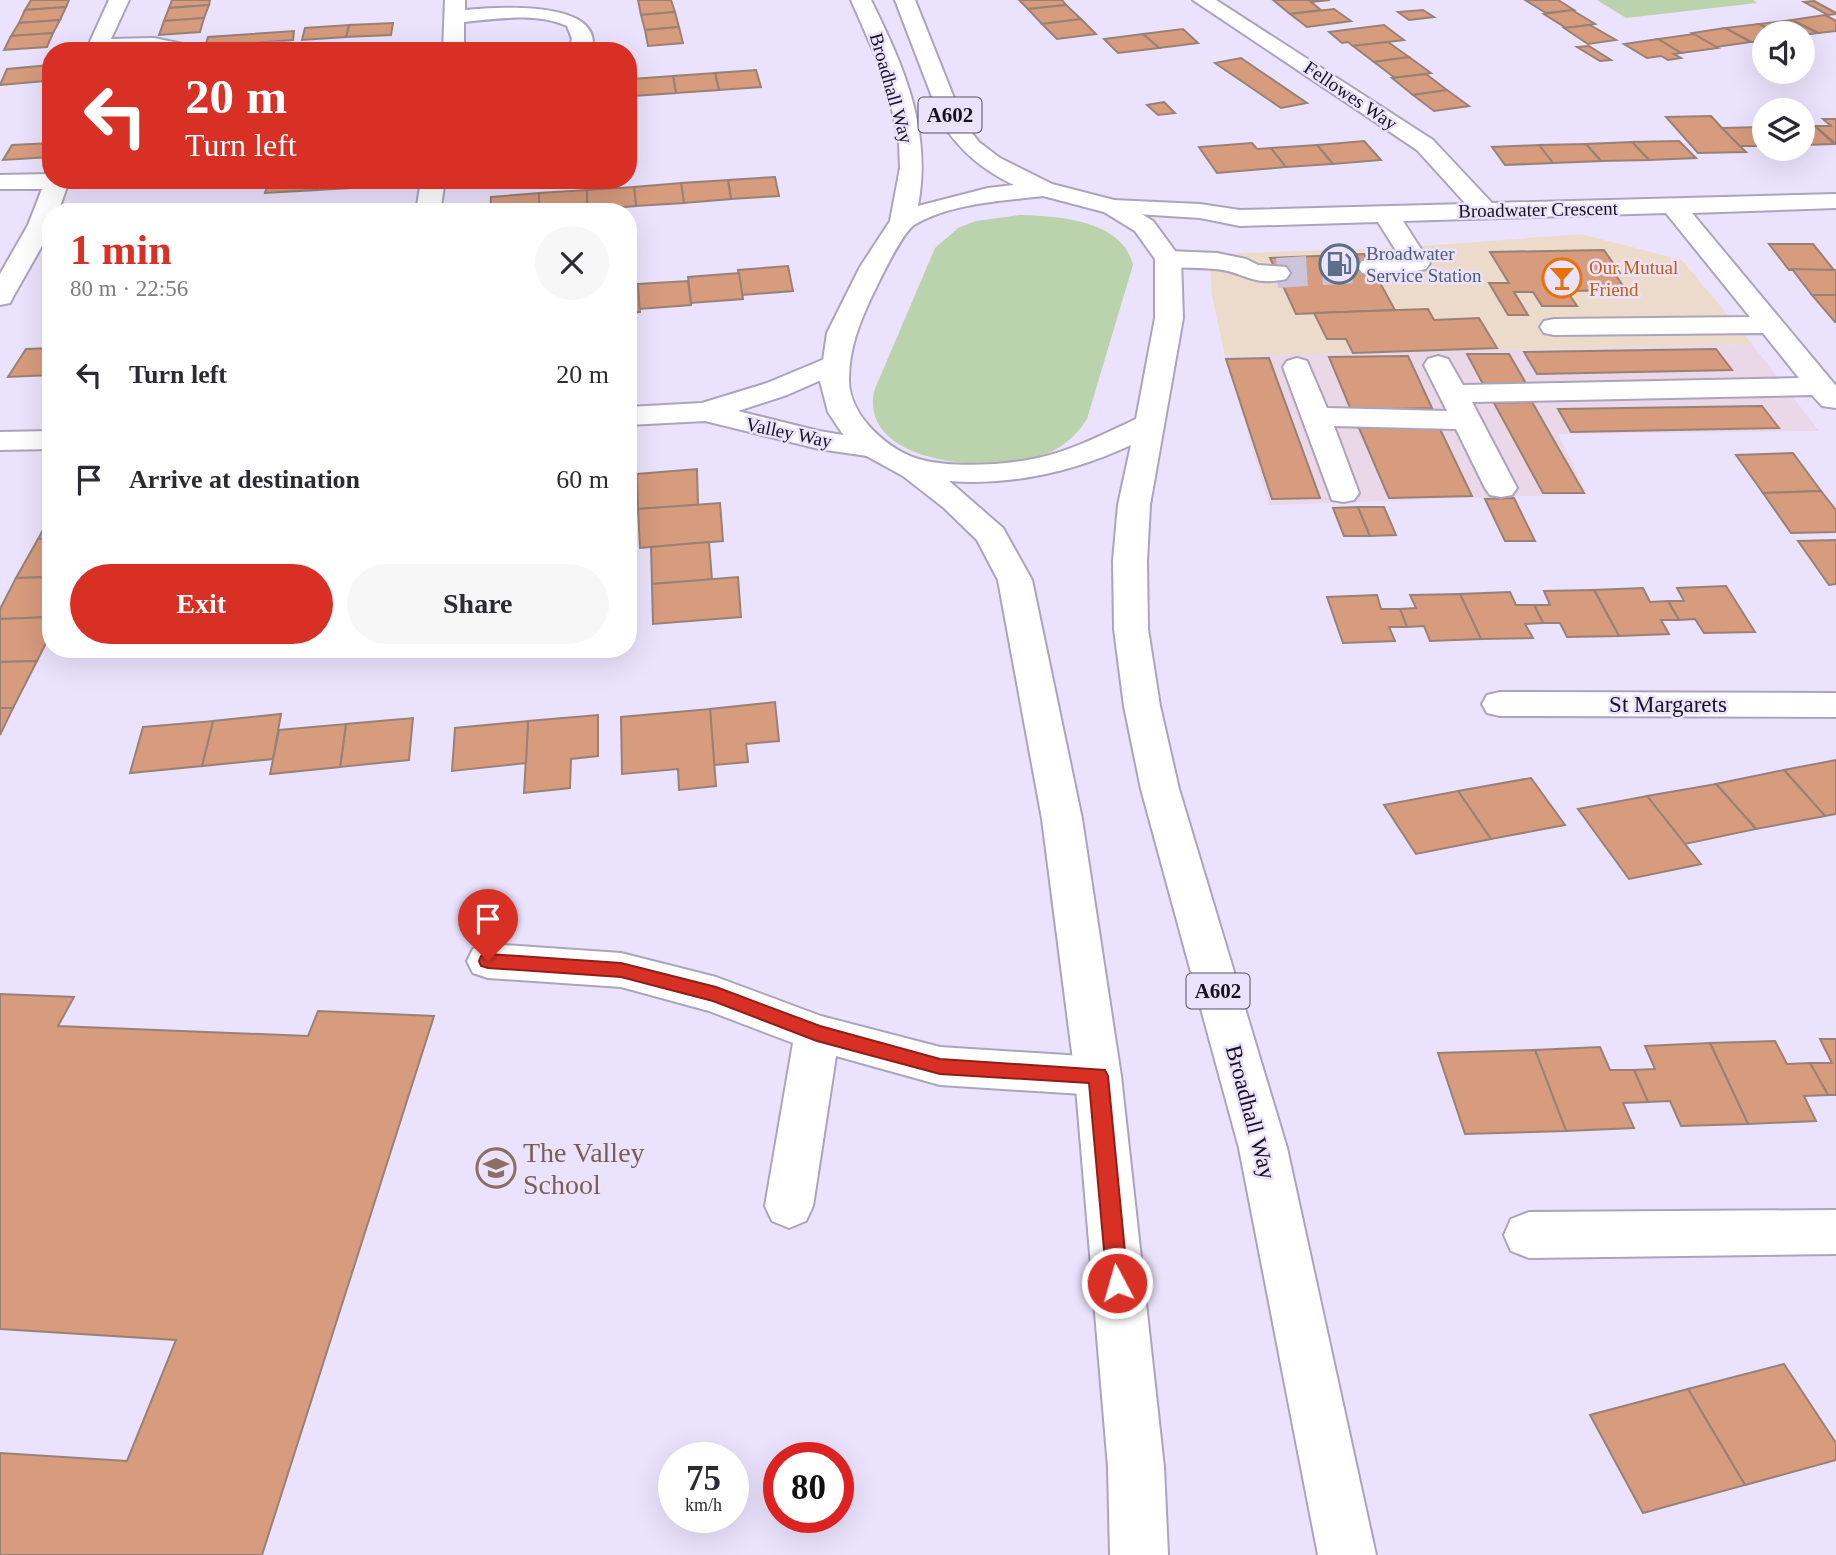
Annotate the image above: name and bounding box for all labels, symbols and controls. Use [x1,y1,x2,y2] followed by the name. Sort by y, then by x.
[1752,21,1815,161] map controls
[1752,21,1815,84] button: sound
[866,31,917,146] street label: Broadhall Way
[1300,57,1402,134] street label: Fellowes Way
[185,69,287,124] text: 20 m
[70,70,161,161] icon: left
[918,97,982,132] road number: A602
[1752,98,1815,161] button: layers
[185,127,297,163] text: Turn left
[1458,198,1619,221] street label: Broadwater Crescent
[535,226,609,300] button: close
[70,227,172,273] text: 1 min
[1318,243,1360,285] fuel station icon: Broadwater Service Station
[1366,243,1482,286] place label: Broadwater Service Station
[1541,257,1583,299] bar icon: Our Mutual Friend
[1589,257,1678,300] place label: Our Mutual Friend
[70,276,188,301] text: 80 m · 22:56
[70,356,108,394] icon: left
[129,360,227,389] text: Turn left
[556,360,609,389] text: 20 m
[744,413,834,452] street label: Valley Way
[70,461,108,499] icon: arrive
[129,465,360,494] text: Arrive at destination
[556,465,609,494] text: 60 m
[70,564,333,644] button: Exit
[347,564,609,644] button: Share
[1609,692,1727,717] street label: St Margarets
[458,889,518,961] pin
[469,900,507,938] icon: arrive
[1186,974,1250,1009] road number: A602
[1221,1042,1281,1182] street label: Broadhall Way
[523,1137,645,1200] place label: The Valley School
[475,1147,517,1189] school or university icon: The Valley School
[1080,1246,1154,1320] position arrow
[763,1442,854,1533] speed limit sign: 80
[686,1459,721,1498] text: 75
[685,1495,722,1515] text: km/h

